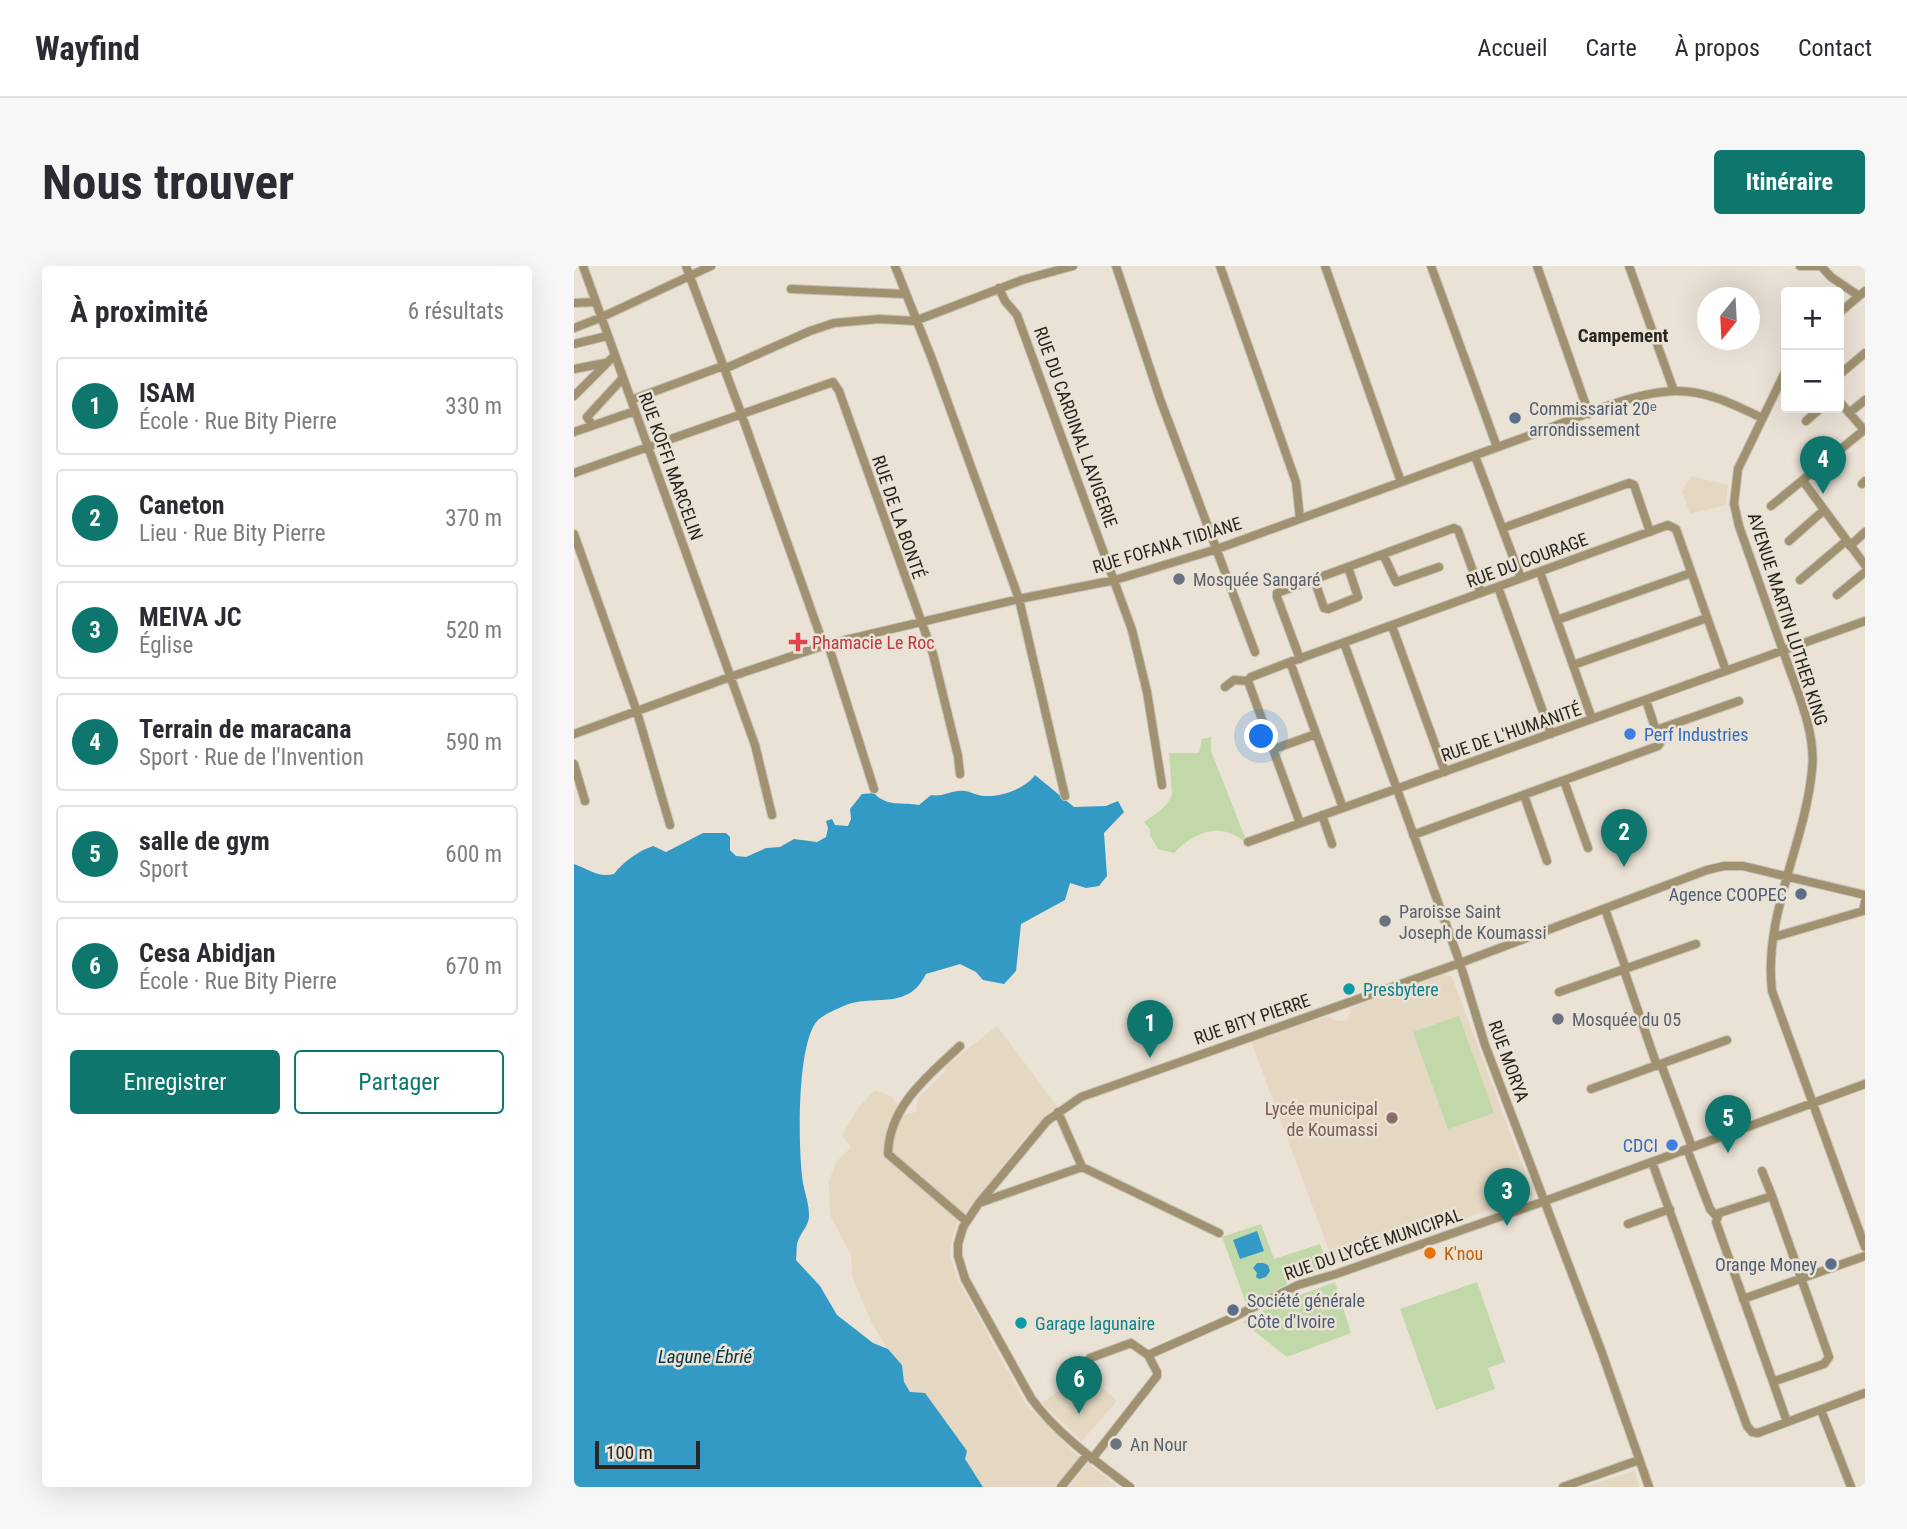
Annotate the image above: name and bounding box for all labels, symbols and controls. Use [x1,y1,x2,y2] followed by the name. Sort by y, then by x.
[35,29,140,68] text: Wayfind
[1478,34,1547,62] text: Accueil
[1585,34,1637,62] text: Carte
[1675,34,1760,62] text: À propos
[1798,34,1872,62] text: Contact
[1714,150,1865,214] button: Itinéraire
[42,154,294,211] text: Nous trouver
[1697,287,1760,350] north arrow
[1781,287,1844,413] map controls
[1781,287,1844,350] button: +
[70,294,208,329] text: À proximité
[408,298,504,325] text: 6 résultats
[1030,324,1122,530] street label: RUE DU CARDINAL LAVIGERIE
[1578,324,1669,347] district label: Campement
[1781,350,1844,413] button: −
[139,378,195,408] text: ISAM
[634,389,708,543] street label: RUE KOFFI MARCELIN
[89,393,101,420] text: 1
[445,393,502,420] text: 330 m
[1529,398,1657,440] place label: Commissariat 20ᵉ arrondissement
[139,408,337,435] text: École · Rue Bity Pierre
[1507,410,1523,426] marker: Commissariat 20ᵉ arrondissement
[1800,436,1846,494] pin: 4
[868,452,930,582] street label: RUE DE LA BONTÉ
[139,490,225,520] text: Caneton
[89,505,101,532] text: 2
[445,505,502,532] text: 370 m
[1744,510,1832,728] street label: AVENUE MARTIN LUTHER KING
[1090,512,1244,578] street label: RUE FOFANA TIDIANE
[139,520,326,547] text: Lieu · Rue Bity Pierre
[1463,528,1591,592] street label: RUE DU COURAGE
[1193,569,1321,590] place label: Mosquée Sangaré
[1171,571,1187,587] marker: Mosquée Sangaré
[139,602,242,632] text: MEIVA JC
[89,617,101,644] text: 3
[445,617,502,644] text: 520 m
[139,632,193,659] text: Église
[812,632,935,653] place label: Phamacie Le Roc
[790,634,806,650] marker: Phamacie Le Roc
[1438,698,1584,766] street label: RUE DE L'HUMANITÉ
[139,714,351,744] text: Terrain de maracana
[1244,719,1278,753] your location
[1644,724,1748,745] place label: Perf Industries
[1622,726,1638,742] marker: Perf Industries
[89,729,101,756] text: 4
[445,729,502,756] text: 590 m
[139,744,364,771] text: Sport · Rue de l'Invention
[1601,809,1647,867] pin: 2
[139,826,270,856] text: salle de gym
[89,841,101,868] text: 5
[445,841,502,868] text: 600 m
[139,856,188,883] text: Sport
[1669,884,1787,905] place label: Agence COOPEC
[1793,886,1809,902] marker: Agence COOPEC
[1399,901,1547,943] place label: Paroisse Saint Joseph de Koumassi
[1377,913,1393,929] marker: Paroisse Saint Joseph de Koumassi
[139,938,276,968] text: Cesa Abidjan
[89,953,101,980] text: 6
[445,953,502,980] text: 670 m
[139,968,337,995] text: École · Rue Bity Pierre
[1363,979,1439,1000] place label: Presbytere
[1341,981,1357,997] marker: Presbytere
[1191,989,1313,1049] street label: RUE BITY PIERRE
[1127,1000,1173,1058] pin: 1
[1572,1009,1681,1030] place label: Mosquée du 05
[1550,1011,1566,1027] marker: Mosquée du 05
[1485,1017,1534,1105] street label: RUE MORYA
[70,1050,280,1114] button: Enregistrer
[294,1050,504,1114] button: Partager
[1705,1095,1751,1153] pin: 5
[1265,1098,1378,1140] place label: Lycée municipal de Koumassi
[1384,1110,1400,1126] marker: Lycée municipal de Koumassi
[1623,1135,1658,1156] place label: CDCI
[1664,1137,1680,1153] marker: CDCI
[1484,1168,1530,1226] pin: 3
[1281,1204,1465,1284] street label: RUE DU LYCÉE MUNICIPAL
[1444,1243,1483,1264] place label: K'nou
[1422,1245,1438,1261] marker: K'nou
[1715,1254,1817,1275] place label: Orange Money
[1823,1256,1839,1272] marker: Orange Money
[1247,1290,1365,1332] place label: Société générale Côte d'Ivoire
[1225,1302,1241,1318] marker: Société générale Côte d'Ivoire
[1035,1313,1155,1334] place label: Garage lagunaire
[1013,1315,1029,1331] marker: Garage lagunaire
[658,1345,752,1368] water label: Lagune Ébrié
[1056,1356,1102,1414] pin: 6
[1130,1434,1188,1455] place label: An Nour
[1108,1436,1124,1452] marker: An Nour
[595,1438,700,1470] scale bar
[606,1441,653,1464] text: 100 m

